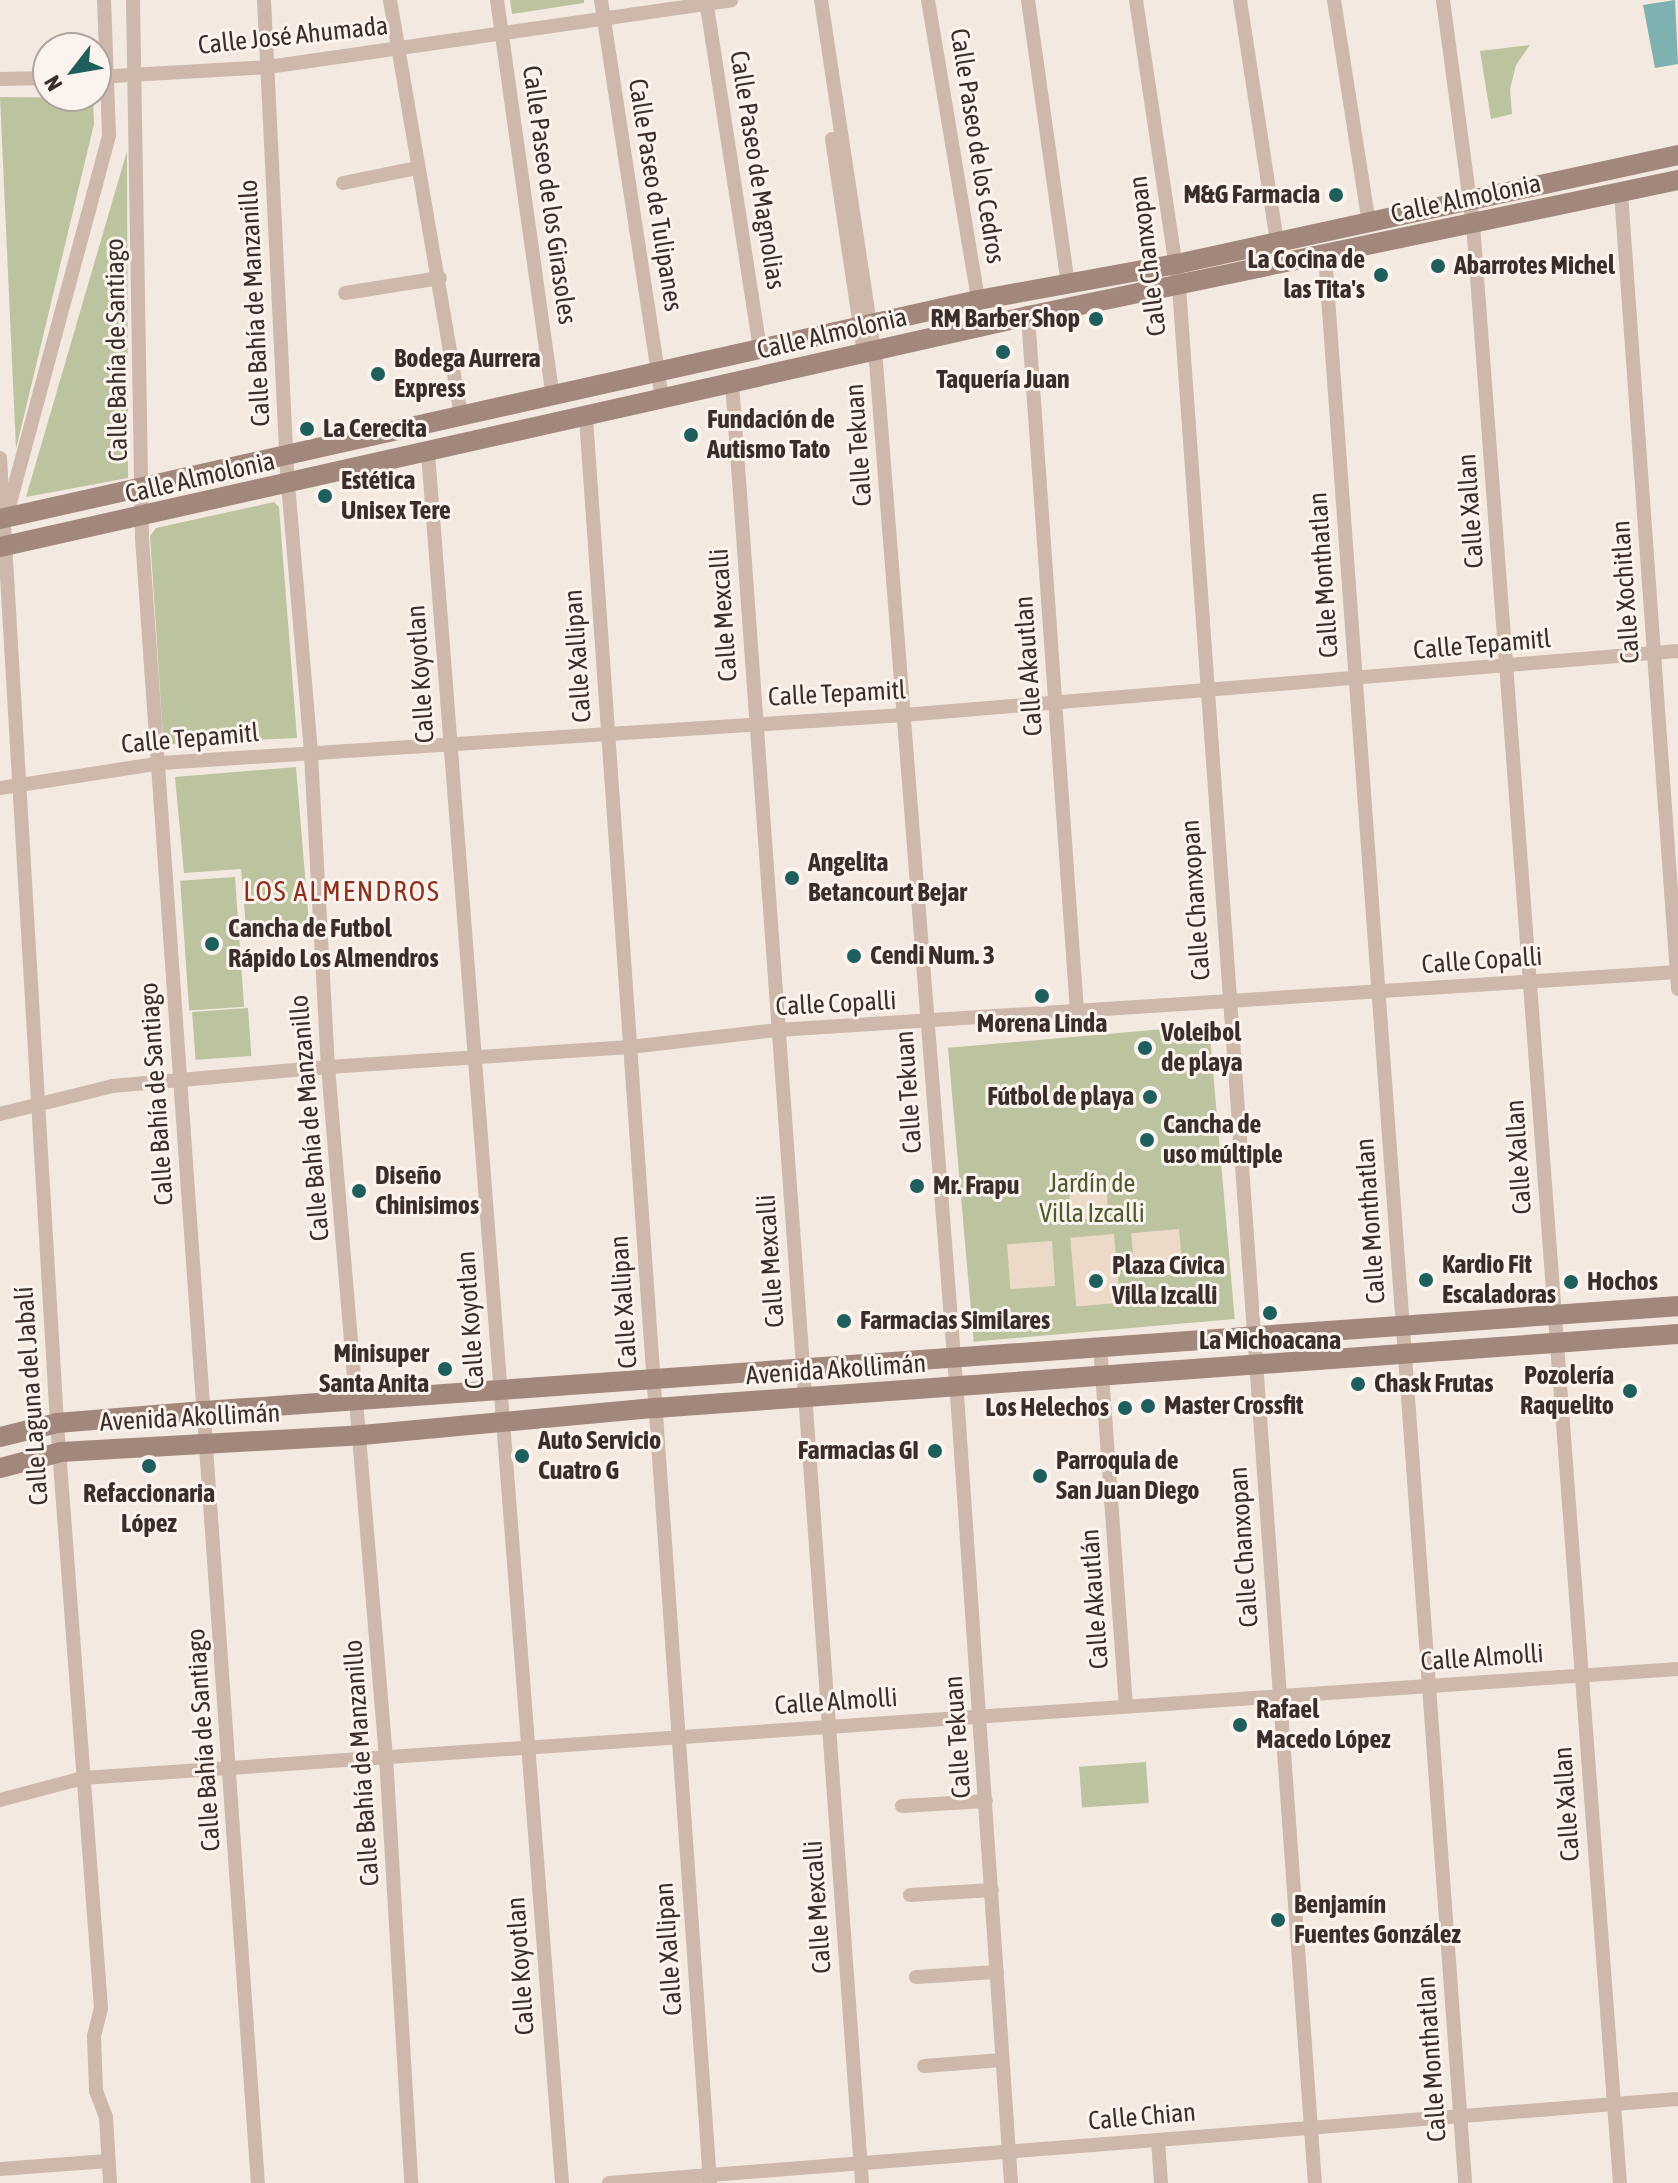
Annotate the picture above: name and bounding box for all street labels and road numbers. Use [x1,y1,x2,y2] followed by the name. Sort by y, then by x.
[196,11,390,61] street label: Calle José Ahumada
[943,26,1011,266] street label: Calle Paseo de los Cedros
[723,49,791,291] street label: Calle Paseo de Magnolias
[515,64,583,326] street label: Calle Paseo de los Girasoles
[621,77,689,313] street label: Calle Paseo de Tulipanes
[1388,168,1544,230] street label: Calle Almolonia
[1123,174,1173,338] street label: Calle Chanxopan
[233,179,277,427] street label: Calle Bahía de Manzanillo
[99,238,135,462] street label: Calle Bahía de Santiago
[754,302,910,366] street label: Calle Almolonia
[839,383,879,507] street label: Calle Tekuan
[122,446,278,510] street label: Calle Almolonia
[1451,453,1491,569] street label: Calle Xallan
[1303,491,1345,659] street label: Calle Monthatlan
[1605,519,1647,665] street label: Calle Xochitlan
[704,547,744,683] street label: Calle Mexcalli
[558,588,598,724] street label: Calle Xallipan
[1009,595,1049,737] street label: Calle Akautlan
[401,604,441,744] street label: Calle Koyotlan
[1412,623,1552,667] street label: Calle Tepamitl
[767,675,907,713] street label: Calle Tepamitl
[120,717,260,761] street label: Calle Tepamitl
[1175,819,1217,981] street label: Calle Chanxopan
[1421,941,1543,981] street label: Calle Copalli
[134,982,180,1206] street label: Calle Bahía de Santiago
[775,985,897,1023] street label: Calle Copalli
[284,994,336,1242] street label: Calle Bahía de Manzanillo
[889,1030,929,1154] street label: Calle Tekuan
[1499,1099,1539,1215] street label: Calle Xallan
[1350,1137,1392,1305] street label: Calle Monthatlan
[751,1193,791,1329] street label: Calle Mexcalli
[604,1234,644,1370] street label: Calle Xallipan
[451,1250,491,1390] street label: Calle Koyotlan
[9,1286,55,1506] street label: Calle Laguna del Jabalí
[745,1348,927,1392] street label: Avenida Akollimán
[99,1398,281,1438] street label: Avenida Akollimán
[1223,1466,1265,1628] street label: Calle Chanxopan
[1075,1528,1115,1670] street label: Calle Akautlán
[181,1628,227,1852] street label: Calle Bahía de Santiago
[1420,1638,1544,1678] street label: Calle Almolli
[338,1639,386,1887] street label: Calle Bahía de Manzanillo
[938,1675,978,1799] street label: Calle Tekuan
[774,1682,898,1722] street label: Calle Almolli
[1547,1746,1587,1862] street label: Calle Xallan
[798,1839,838,1975] street label: Calle Mexcalli
[649,1881,689,2017] street label: Calle Xallipan
[501,1896,541,2036] street label: Calle Koyotlan
[1411,1975,1453,2143] street label: Calle Monthatlan
[1087,2097,1197,2137] street label: Calle Chian

